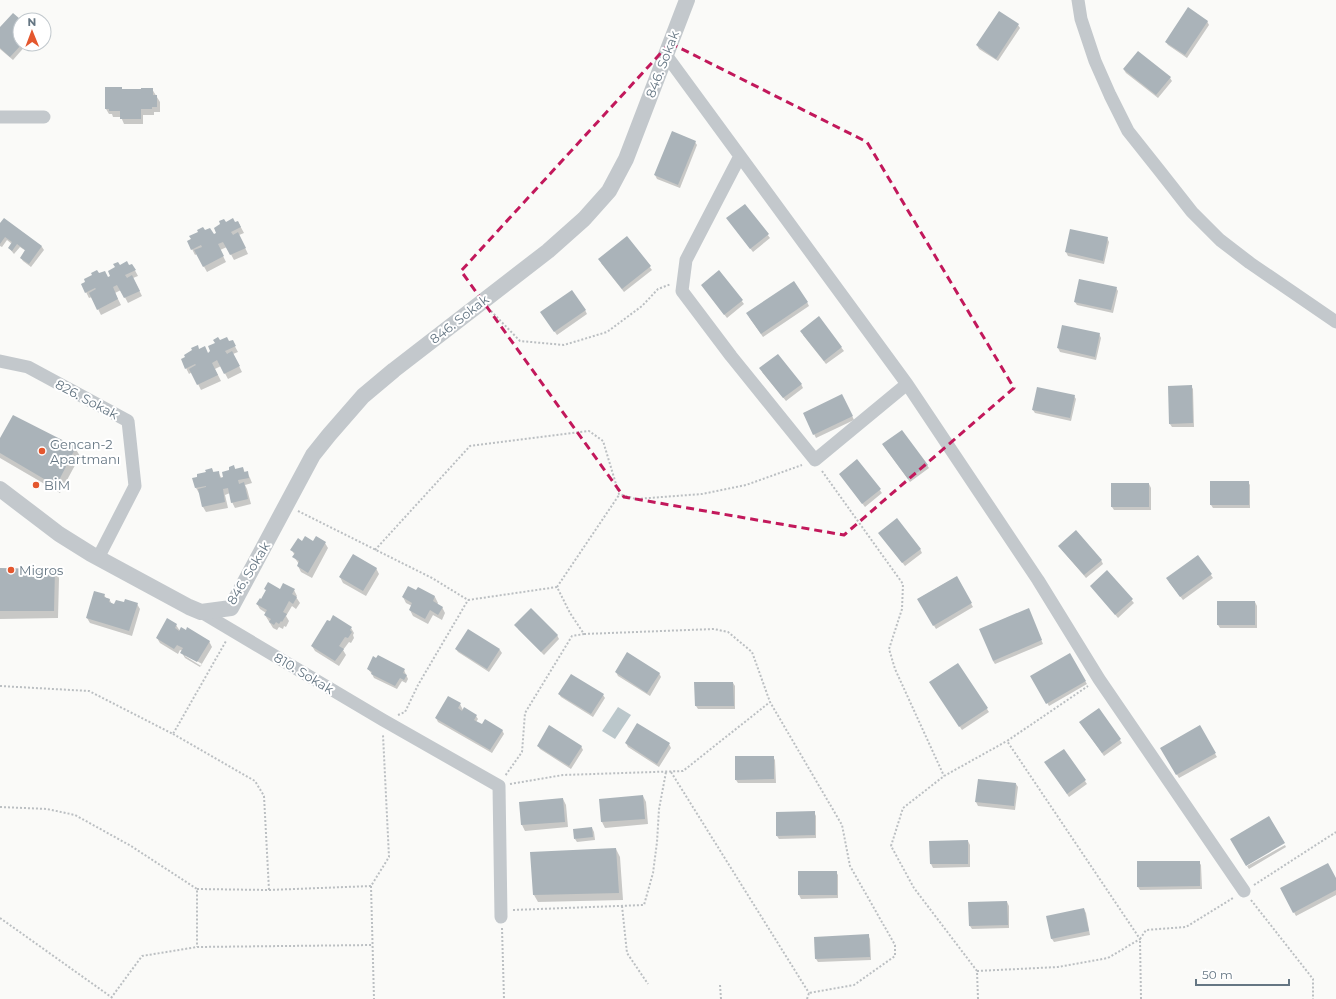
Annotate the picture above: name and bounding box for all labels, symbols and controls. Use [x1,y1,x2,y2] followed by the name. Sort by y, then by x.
[12,12,52,52] north arrow
[27,15,36,29] text: N
[642,28,682,100] street label: 846. Sokak
[426,291,492,347] street label: 846. Sokak
[53,376,121,422] street label: 826. Sokak
[50,436,120,467] place label: Gencan-2 Apartmanı
[37,446,47,456] marker: Gencan-2 Apartmanı
[44,477,70,493] place label: BİM
[31,480,41,490] marker: BİM
[223,539,273,607] street label: 846. Sokak
[19,562,63,578] place label: Migros
[6,565,16,575] marker: Migros
[271,649,337,697] street label: 810. Sokak
[1196,961,1289,987] scale bar
[1202,967,1233,982] text: 50 m

